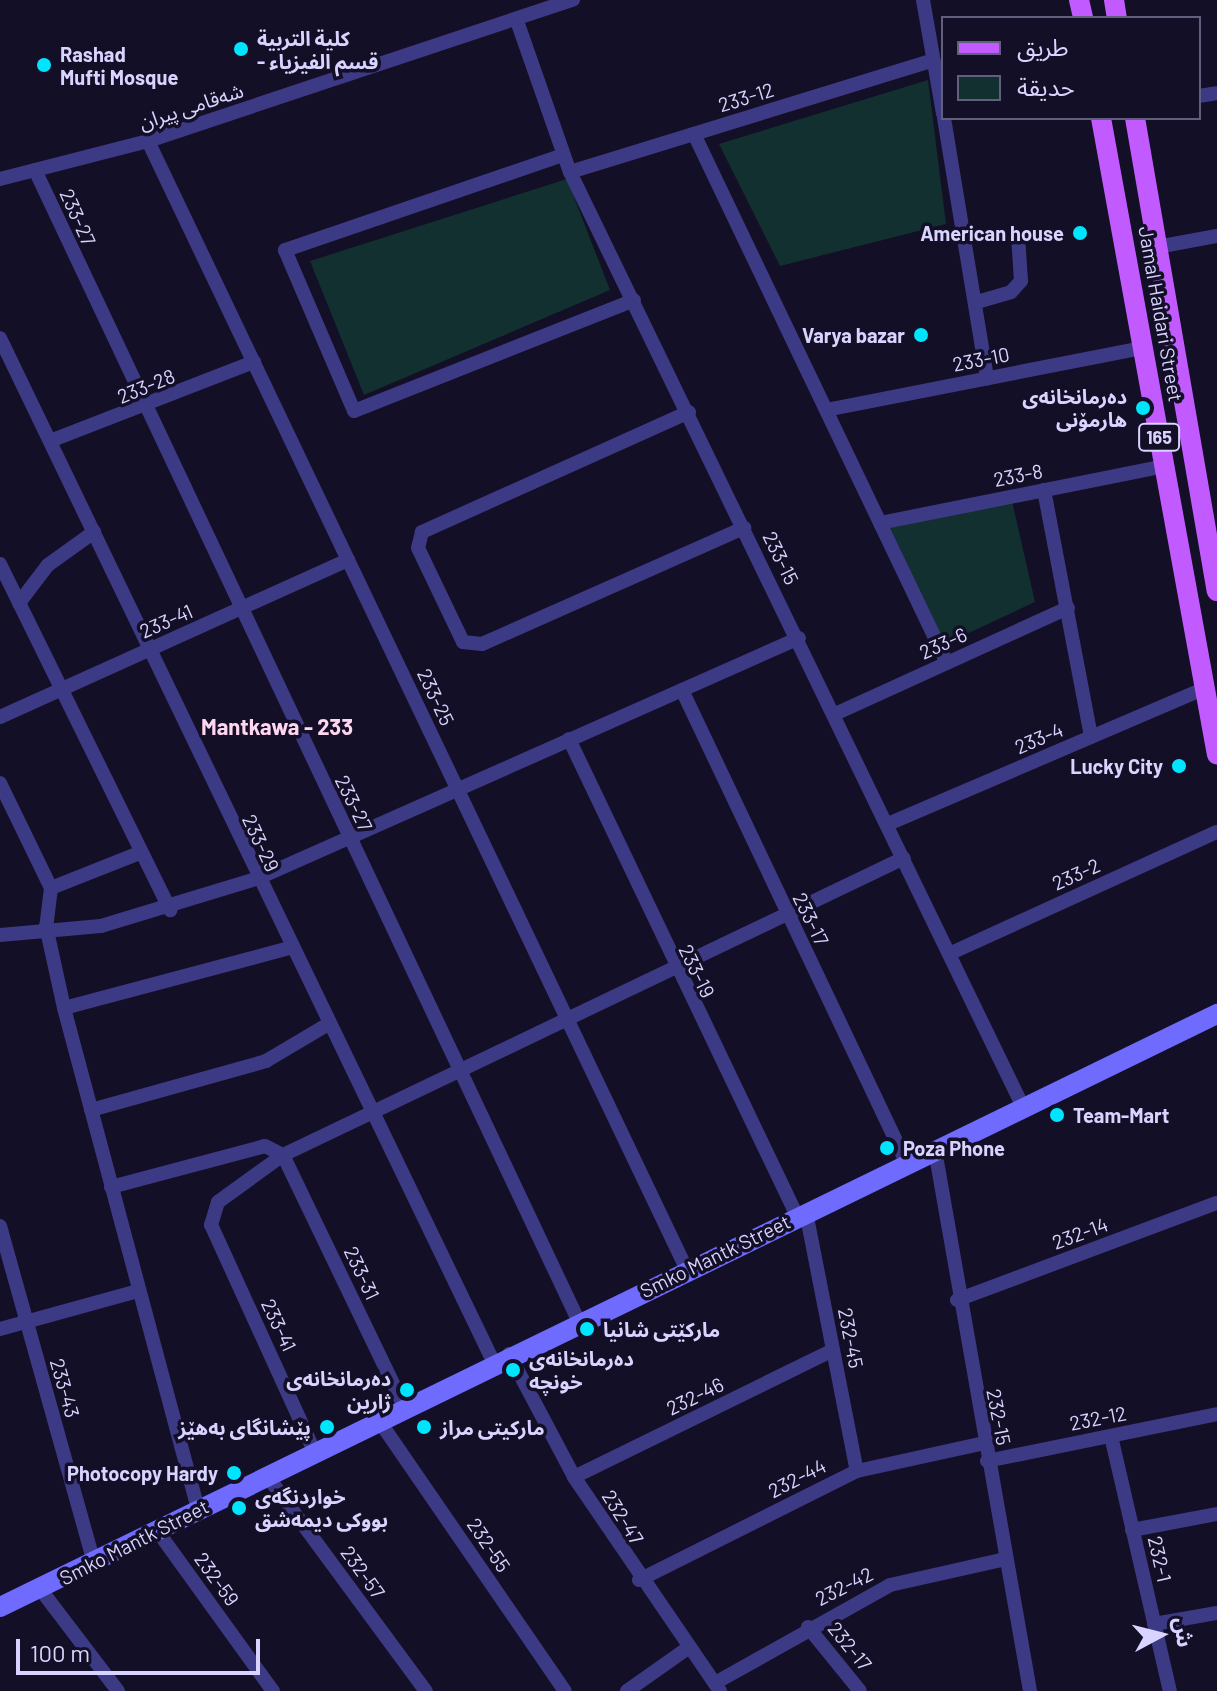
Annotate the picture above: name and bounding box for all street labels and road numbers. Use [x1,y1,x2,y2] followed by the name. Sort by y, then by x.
[715,77,777,117] street label: 233-12
[136,78,246,134] street label: شەقامی پیران
[55,185,101,249] street label: 233-27
[1134,224,1188,404] street label: Jamal Haidari Street
[951,342,1011,376] street label: 233-10
[114,364,178,408] street label: 233-28
[1137,423,1181,451] road number: 165
[991,458,1045,492] street label: 233-8
[758,527,804,589] street label: 233-15
[136,599,196,643] street label: 233-41
[916,622,970,664] street label: 233-6
[412,665,460,729] street label: 233-25
[1011,717,1067,759] street label: 233-4
[330,771,378,835] street label: 233-27
[237,811,285,875] street label: 233-29
[1048,853,1104,895] street label: 233-2
[788,889,834,949] street label: 233-17
[674,940,720,1002] street label: 233-19
[636,1209,794,1303] street label: Smko Mantk Street
[1049,1212,1111,1254] street label: 232-14
[339,1242,385,1304] street label: 233-31
[256,1295,302,1355] street label: 233-41
[833,1306,869,1370] street label: 232-45
[45,1356,85,1420] street label: 233-43
[662,1372,728,1420] street label: 232-46
[982,1387,1016,1447] street label: 232-15
[1068,1401,1128,1435] street label: 232-12
[764,1453,830,1503] street label: 232-44
[597,1485,649,1549] street label: 232-47
[56,1494,212,1590] street label: Smko Mantk Street
[462,1513,516,1577] street label: 232-55
[1143,1534,1177,1584] street label: 232-1
[336,1541,390,1603] street label: 232-57
[190,1548,244,1610] street label: 232-59
[811,1561,877,1611] street label: 232-42
[823,1617,877,1675] street label: 232-17

